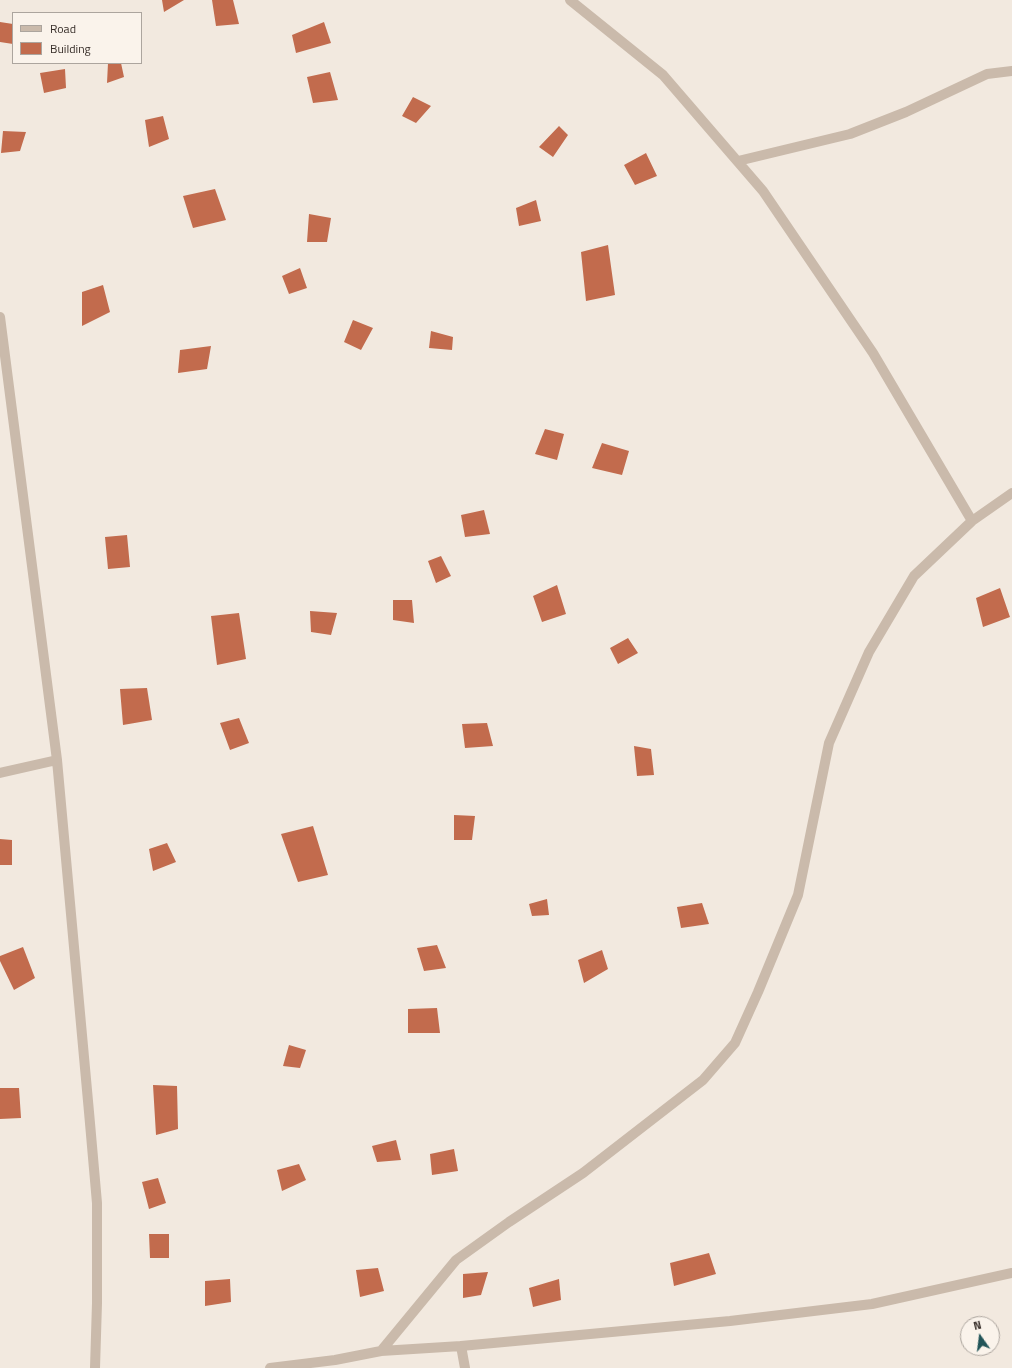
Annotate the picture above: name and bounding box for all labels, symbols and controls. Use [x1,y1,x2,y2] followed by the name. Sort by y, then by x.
[12,12,142,64] legend
[50,19,76,38] text: Road
[50,39,91,58] text: Building
[960,1316,1000,1356] north arrow
[972,1317,983,1334] text: N

